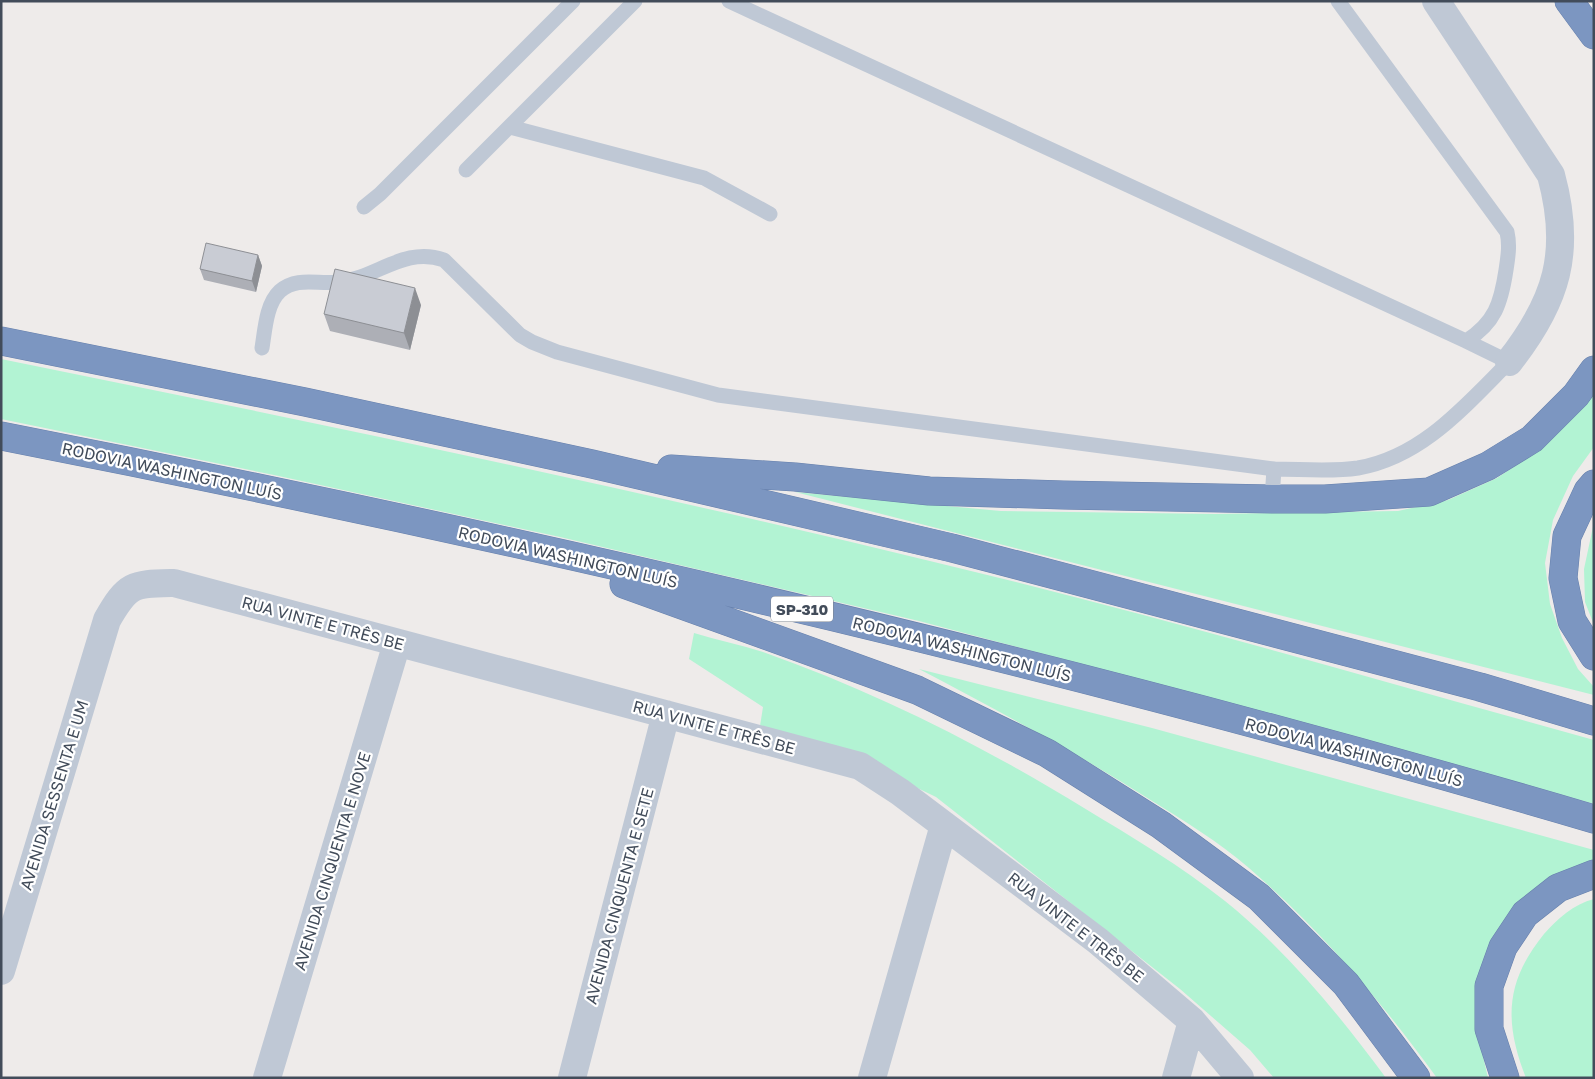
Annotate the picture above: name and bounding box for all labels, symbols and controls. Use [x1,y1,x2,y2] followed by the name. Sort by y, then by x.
[60,438,284,504] street label: RODOVIA WASHINGTON LUÍS
[456,522,680,592] street label: RODOVIA WASHINGTON LUÍS
[240,592,406,654] street label: RUA VINTE E TRÊS BE
[771,596,833,622] road number: SP-310
[851,612,1073,686] street label: RODOVIA WASHINGTON LUÍS
[631,696,797,758] street label: RUA VINTE E TRÊS BE
[16,698,92,892] street label: AVENIDA SESSENTA E UM
[1243,713,1465,791] street label: RODOVIA WASHINGTON LUÍS
[289,749,375,973] street label: AVENIDA CINQUENTA E NOVE
[580,786,658,1006] street label: AVENIDA CINQUENTA E SETE
[1004,868,1148,986] street label: RUA VINTE E TRÊS BE

